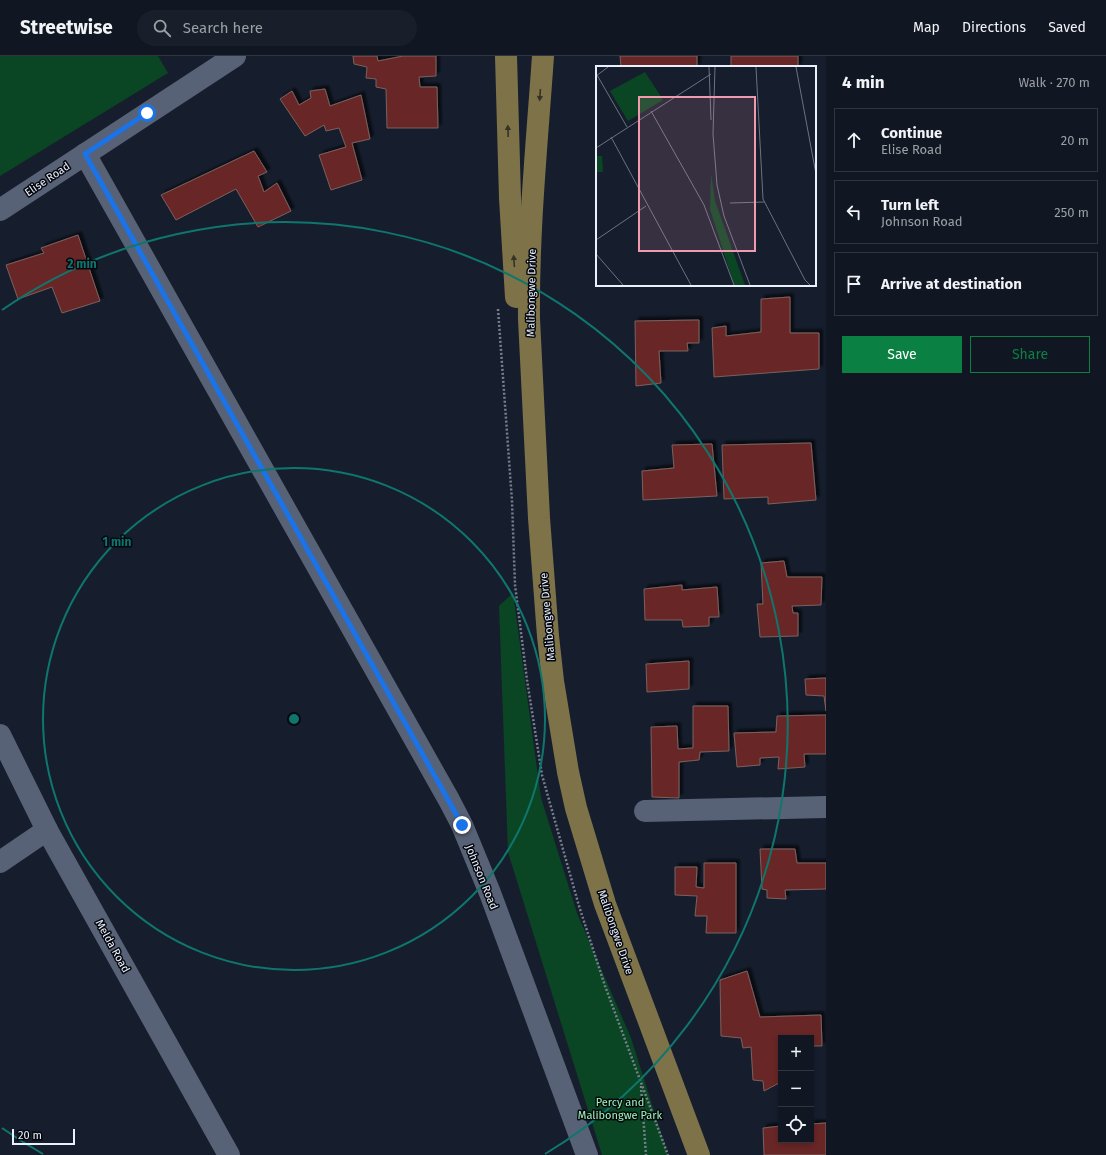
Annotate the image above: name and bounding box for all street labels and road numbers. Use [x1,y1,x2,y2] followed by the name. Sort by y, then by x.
[22,160,72,199] street label: Elise Road
[524,249,539,337] street label: Malibongwe Drive
[537,572,558,662] street label: Malibongwe Drive
[463,843,500,912] street label: Johnson Road
[595,888,636,976] street label: Malibongwe Drive
[93,917,132,975] street label: Melda Road

